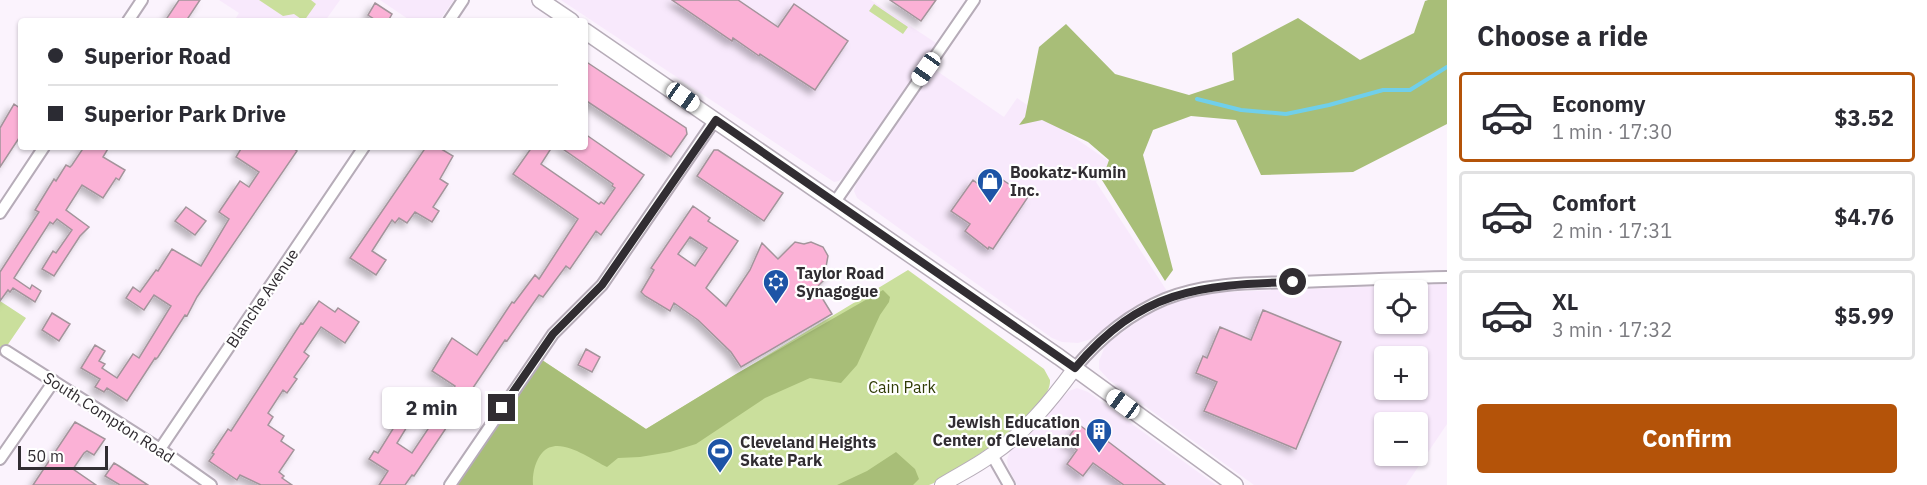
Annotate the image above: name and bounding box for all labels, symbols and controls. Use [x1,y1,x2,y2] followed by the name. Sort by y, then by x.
[1477,18,1648,53] text: Choose a ride
[84,41,231,70] text: Superior Road
[908,49,944,89] car
[663,79,703,115] car
[1552,89,1646,118] text: Economy
[1480,90,1534,144] icon: car
[84,99,286,128] text: Superior Park Drive
[1834,103,1894,132] text: $3.52
[1552,118,1672,145] text: 1 min · 17:30
[1010,162,1126,200] place label: Bookatz-Kumin Inc.
[975,166,1005,204] shop icon: Bookatz-Kumin Inc.
[1552,188,1636,217] text: Comfort
[1480,189,1534,243] icon: car
[1834,202,1894,231] text: $4.76
[1552,217,1672,244] text: 2 min · 17:31
[221,244,303,351] street label: Blanche Avenue
[796,263,884,301] place label: Taylor Road Synagogue
[761,267,791,305] synagogue icon: Taylor Road Synagogue
[1279,268,1306,295] route start
[1374,280,1428,466] map controls
[1374,280,1428,334] button: locate
[1552,287,1578,316] text: XL
[1480,288,1534,342] icon: car
[1834,301,1894,330] text: $5.99
[1552,316,1672,343] text: 3 min · 17:32
[1374,346,1428,400] button: +
[40,367,178,467] street label: South Compton Road
[868,377,936,397] park label: Cain Park
[1103,386,1143,422] car
[382,387,481,429] callout: 2 min
[405,394,458,421] text: 2 min
[488,394,515,421] route end
[1477,404,1897,473] button: Confirm
[932,412,1080,450] place label: Jewish Education Center of Cleveland
[1374,412,1428,466] button: −
[1084,416,1114,454] building icon: Jewish Education Center of Cleveland
[740,432,876,470] place label: Cleveland Heights Skate Park
[705,436,735,474] sports icon: Cleveland Heights Skate Park
[18,443,108,470] scale bar
[27,446,64,466] text: 50 m

